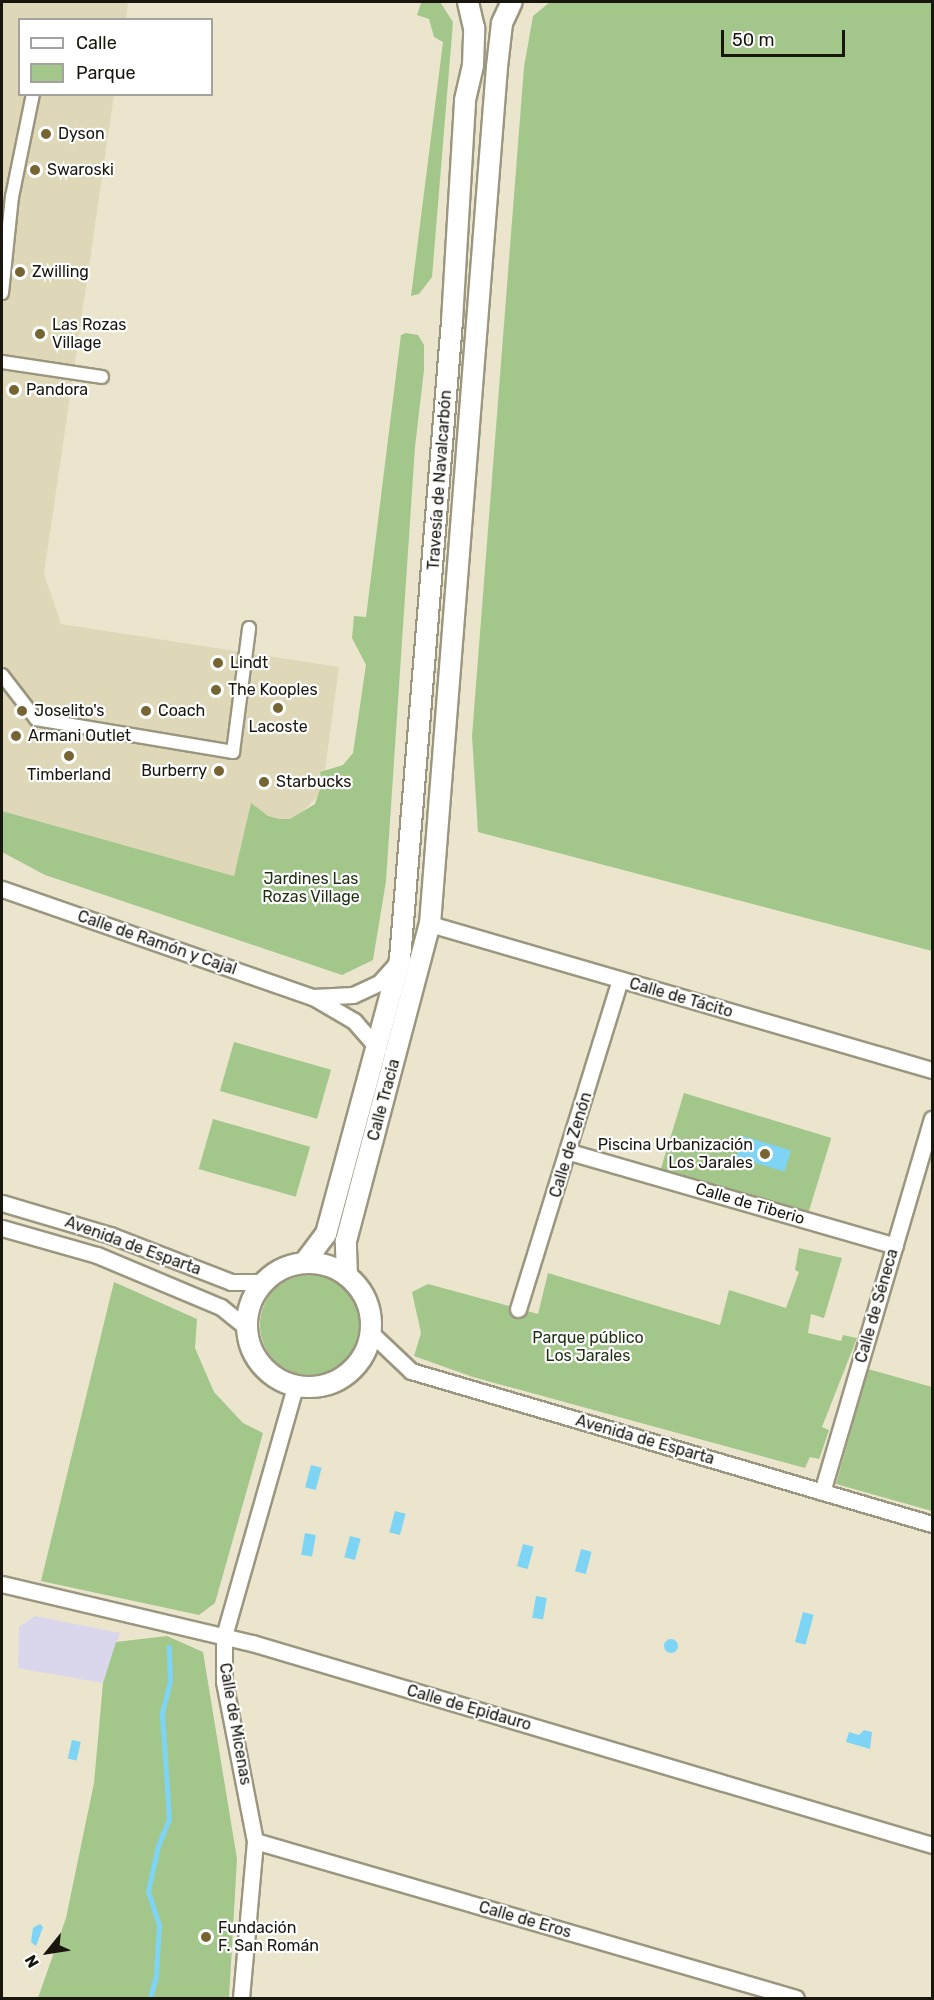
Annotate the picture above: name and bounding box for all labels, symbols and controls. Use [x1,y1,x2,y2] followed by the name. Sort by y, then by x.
[18,18,213,96] legend
[724,18,848,56] scale bar
[732,29,775,51] text: 50 m
[76,32,117,54] text: Calle
[76,62,136,84] text: Parque
[58,124,105,144] place label: Dyson
[39,127,53,141] marker: Dyson
[47,160,114,180] place label: Swaroski
[28,163,42,177] marker: Swaroski
[32,262,89,282] place label: Zwilling
[13,265,27,279] marker: Zwilling
[52,315,127,353] place label: Las Rozas Village
[33,327,47,341] marker: Las Rozas Village
[26,380,88,400] place label: Pandora
[7,383,21,397] marker: Pandora
[424,389,456,571] street label: Travesía de Navalcarbón
[230,653,268,673] place label: Lindt
[211,656,225,670] marker: Lindt
[228,680,318,700] place label: The Kooples
[209,683,223,697] marker: The Kooples
[34,701,104,721] place label: Joselito's
[158,701,205,721] place label: Coach
[271,701,285,715] marker: Lacoste
[15,704,29,718] marker: Joselito's
[139,704,153,718] marker: Coach
[248,717,308,737] place label: Lacoste
[28,726,131,746] place label: Armani Outlet
[9,729,23,743] marker: Armani Outlet
[62,749,76,763] marker: Timberland
[141,761,207,781] place label: Burberry
[212,764,226,778] marker: Burberry
[27,765,111,785] place label: Timberland
[276,772,351,792] place label: Starbucks
[257,775,271,789] marker: Starbucks
[262,869,360,907] park label: Jardines Las Rozas Village
[74,907,240,979] street label: Calle de Ramón y Cajal
[627,974,735,1022] street label: Calle de Tácito
[364,1057,404,1143] street label: Calle Tracia
[546,1090,596,1200] street label: Calle de Zenón
[598,1135,753,1173] place label: Piscina Urbanización Los Jarales
[758,1147,772,1161] marker: Piscina Urbanización Los Jarales
[693,1179,807,1229] street label: Calle de Tiberio
[62,1212,204,1280] street label: Avenida de Esparta
[852,1247,902,1365] street label: Calle de Séneca
[532,1328,644,1366] park label: Parque público Los Jarales
[573,1411,717,1469] street label: Avenida de Esparta
[215,1661,255,1787] street label: Calle de Micenas
[404,1681,534,1735] street label: Calle de Epidauro
[476,1898,574,1942] street label: Calle de Eros
[218,1918,319,1956] place label: Fundación F. San Román
[18,1922,78,1982] north arrow
[199,1930,213,1944] marker: Fundación F. San Román
[21,1952,43,1971] text: N

